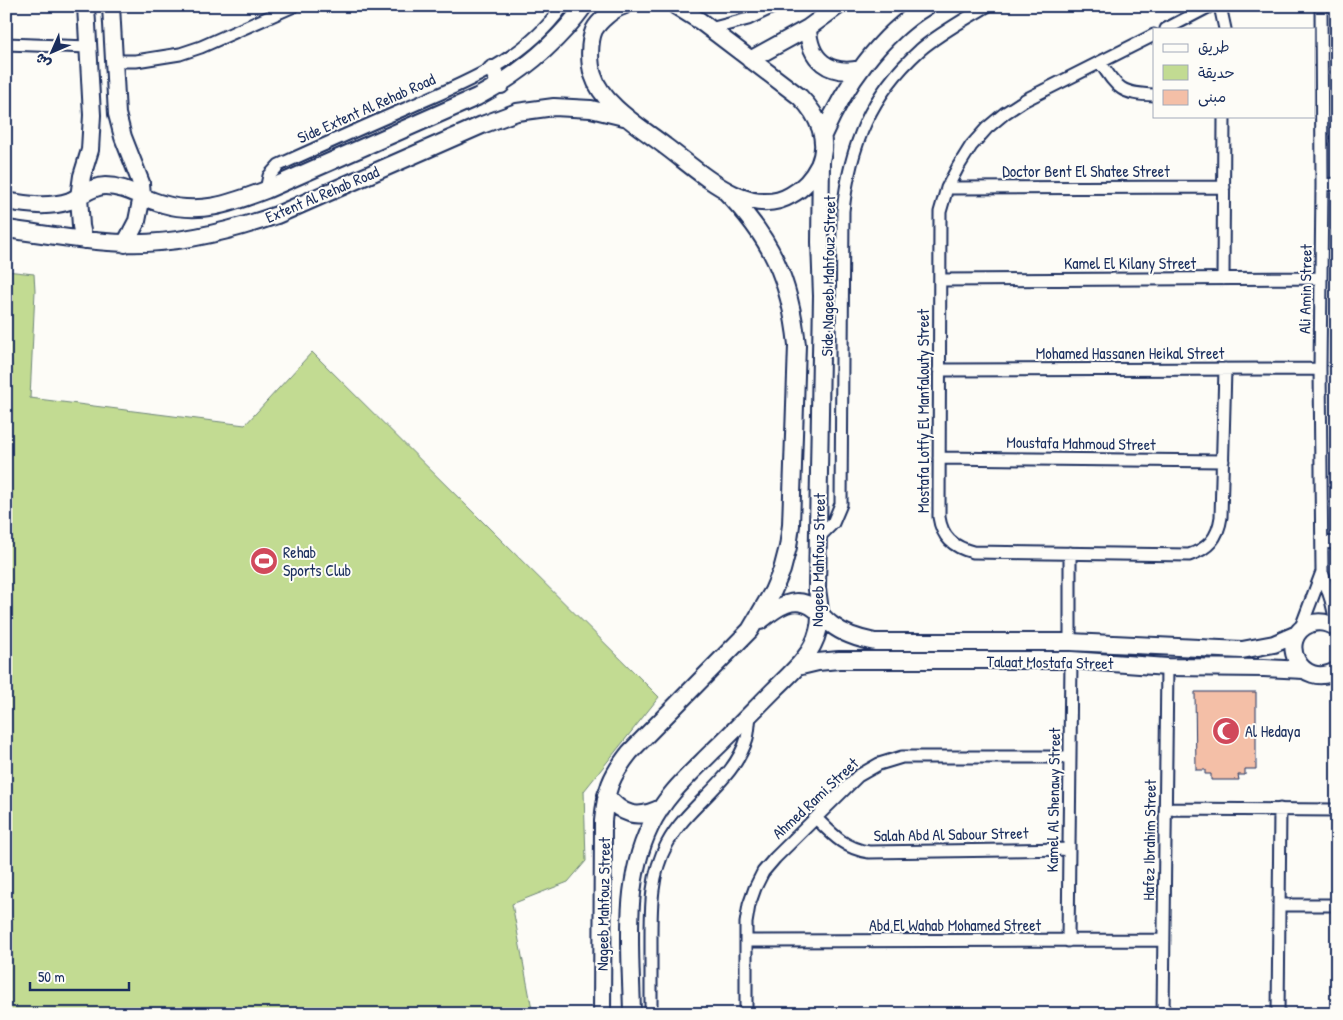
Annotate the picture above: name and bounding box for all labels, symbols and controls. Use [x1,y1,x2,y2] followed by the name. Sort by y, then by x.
[28,28,78,78] north arrow
[1153,28,1316,118] legend
[1198,36,1230,57] text: طريق
[30,49,55,74] text: ش
[1198,62,1235,83] text: حديقة
[294,68,438,148] street label: Side Extent Al Rehab Road
[1198,86,1226,107] text: مبنى
[262,160,382,228] street label: Extent Al Rehab Road
[1002,160,1170,182] street label: Doctor Bent El Shatee Street
[816,195,840,357] street label: Side Nageeb Mahfouz Street
[1293,243,1317,334] street label: Ali Amin Street
[1064,252,1197,274] street label: Kamel El Kilany Street
[912,308,934,513] street label: Mostafa Lotfy El Manfalouty Street
[1036,342,1225,364] street label: Mohamed Hassanen Heikal Street
[1006,431,1156,455] street label: Moustafa Mahmoud Street
[806,492,830,627] street label: Nageeb Mahfouz Street
[283,541,351,581] place label: Rehab Sports Club
[249,546,279,576] sports icon: Rehab Sports Club
[987,650,1114,674] street label: Talaat Mostafa Street
[1211,716,1241,746] mosque icon: Al Hedaya
[1245,720,1300,742] place label: Al Hedaya
[1041,727,1065,872] street label: Kamel Al Shenawy Street
[767,752,863,844] street label: Ahmed Rami Street
[1137,779,1161,901] street label: Hafez Ibrahim Street
[873,822,1029,846] street label: Salah Abd Al Sabour Street
[591,836,615,971] street label: Nageeb Mahfouz Street
[869,914,1042,936] street label: Abd El Wahab Mohamed Street
[30,960,129,992] scale bar
[38,966,65,987] text: 50 m

